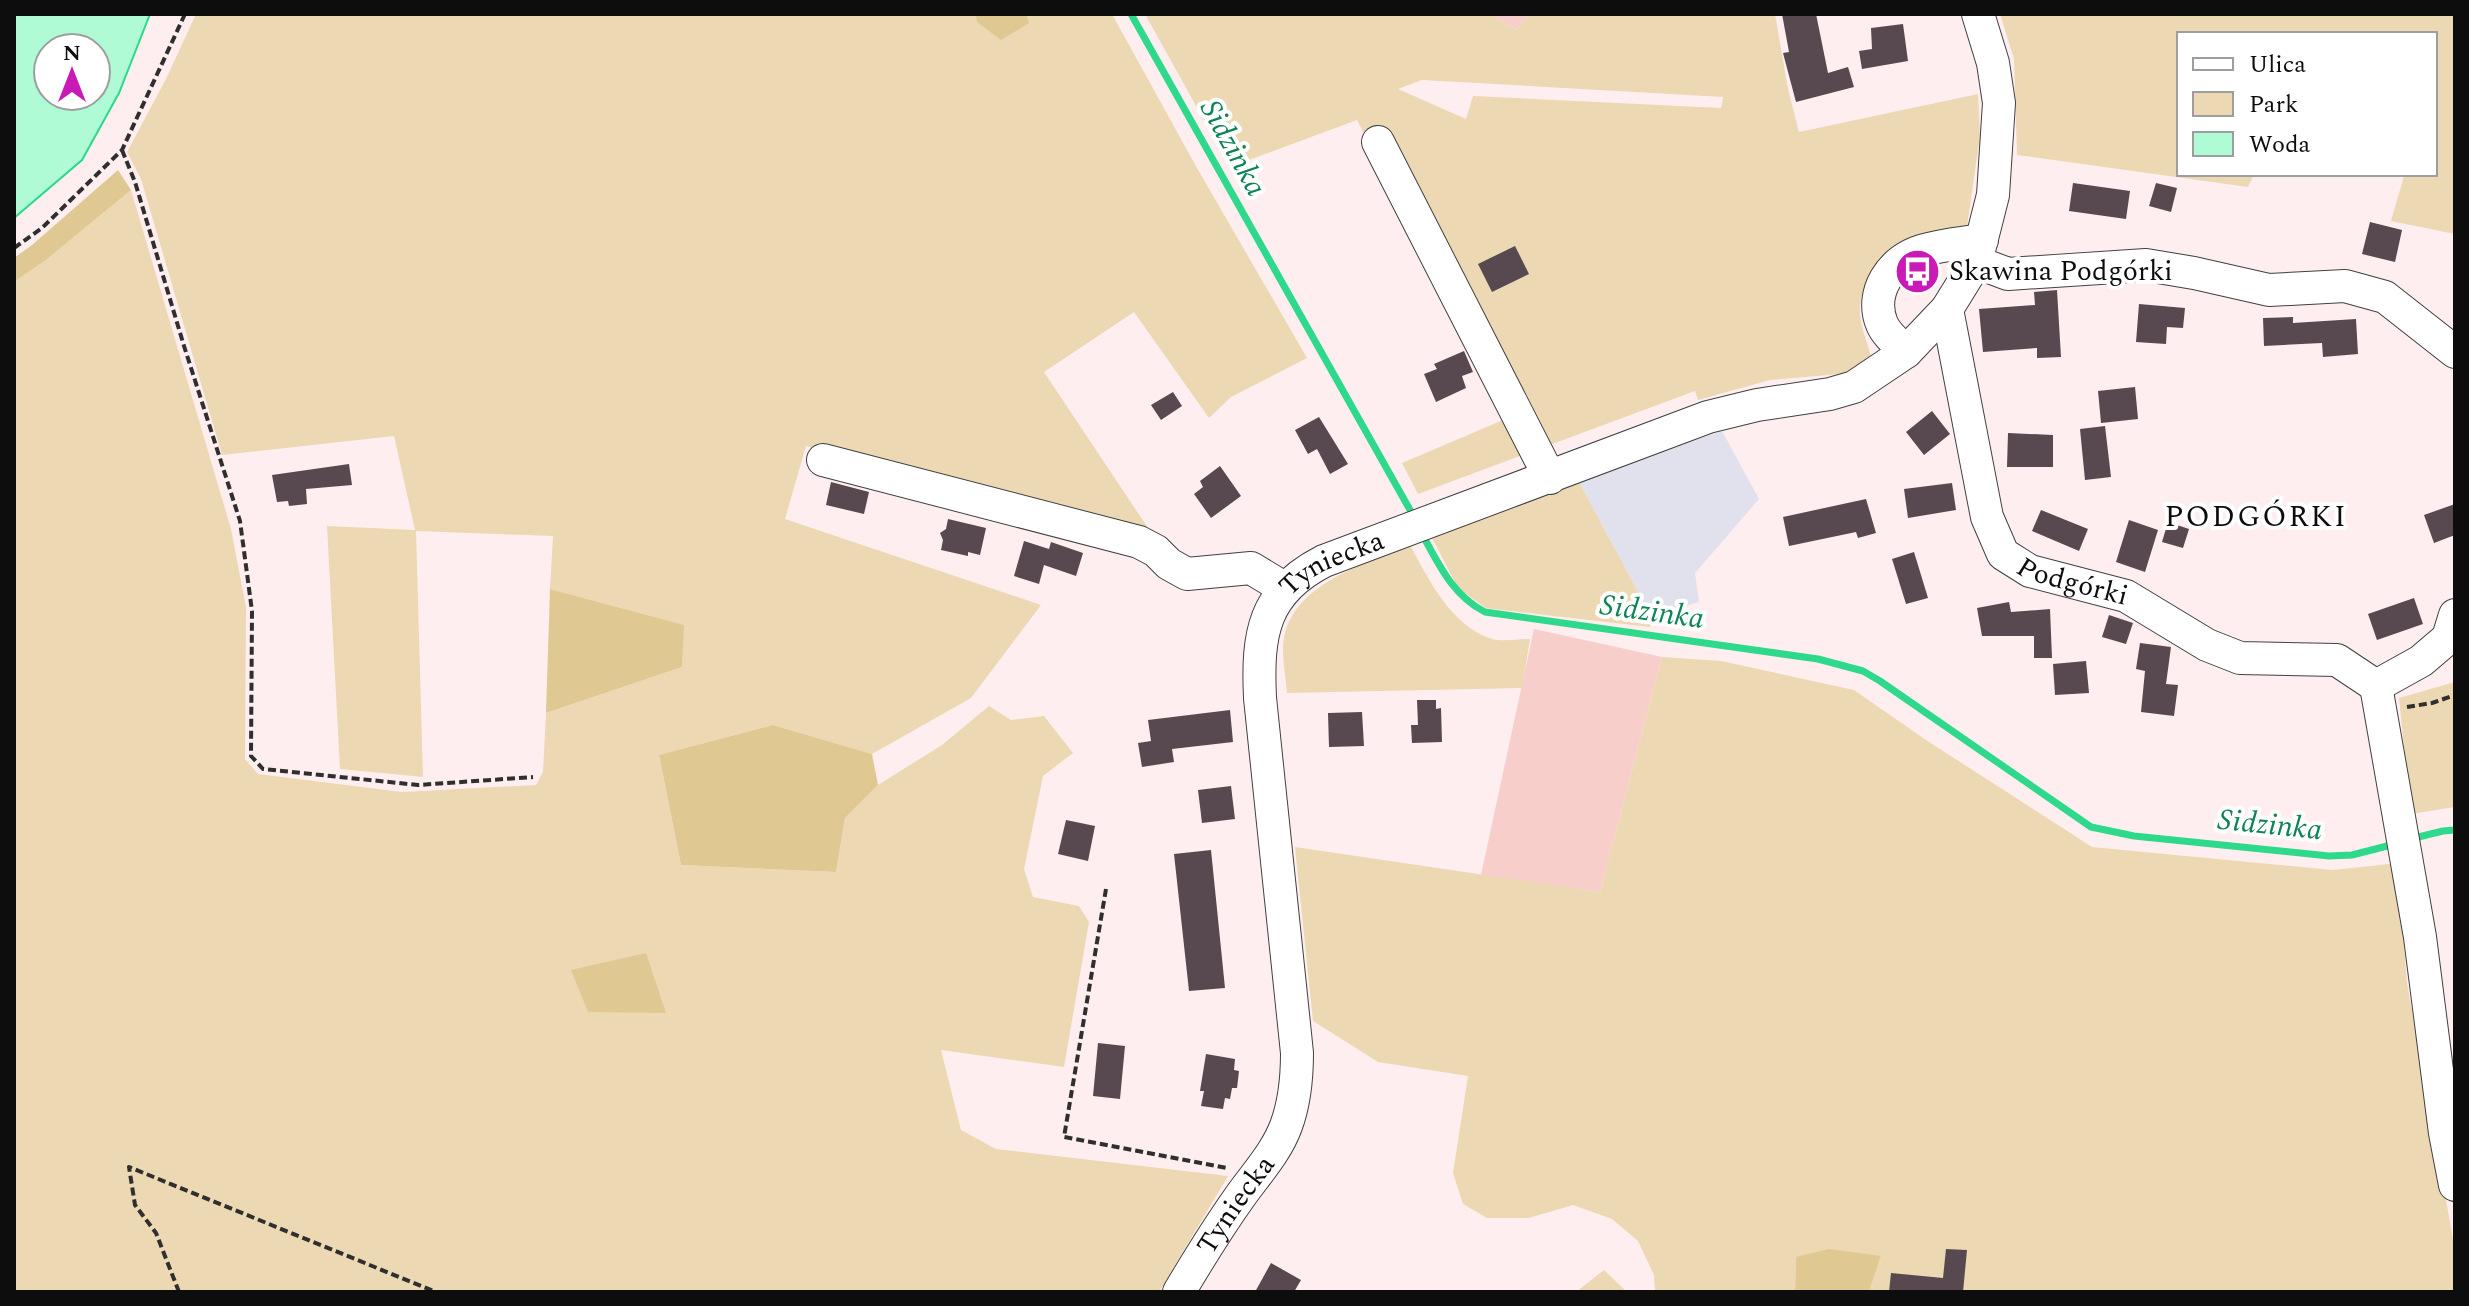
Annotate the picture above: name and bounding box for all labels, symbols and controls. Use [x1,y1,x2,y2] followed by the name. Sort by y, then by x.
[32,32,112,112] north arrow
[2177,32,2437,176] legend
[63,37,81,70] text: N
[2249,47,2306,83] text: Ulica
[2249,87,2299,123] text: Park
[1188,91,1278,205] water label: Sidzinka
[2249,127,2311,163] text: Woda
[1894,247,1942,295] bus stop icon: Skawina Podgórki
[1949,250,2173,293] place label: Skawina Podgórki
[2164,494,2348,540] district label: PODGÓRKI
[1268,519,1390,606] street label: Tyniecka
[2008,546,2133,617] street label: Podgórki
[1597,582,1707,642] water label: Sidzinka
[2216,797,2324,853] water label: Sidzinka
[1185,1146,1286,1263] street label: Tyniecka

